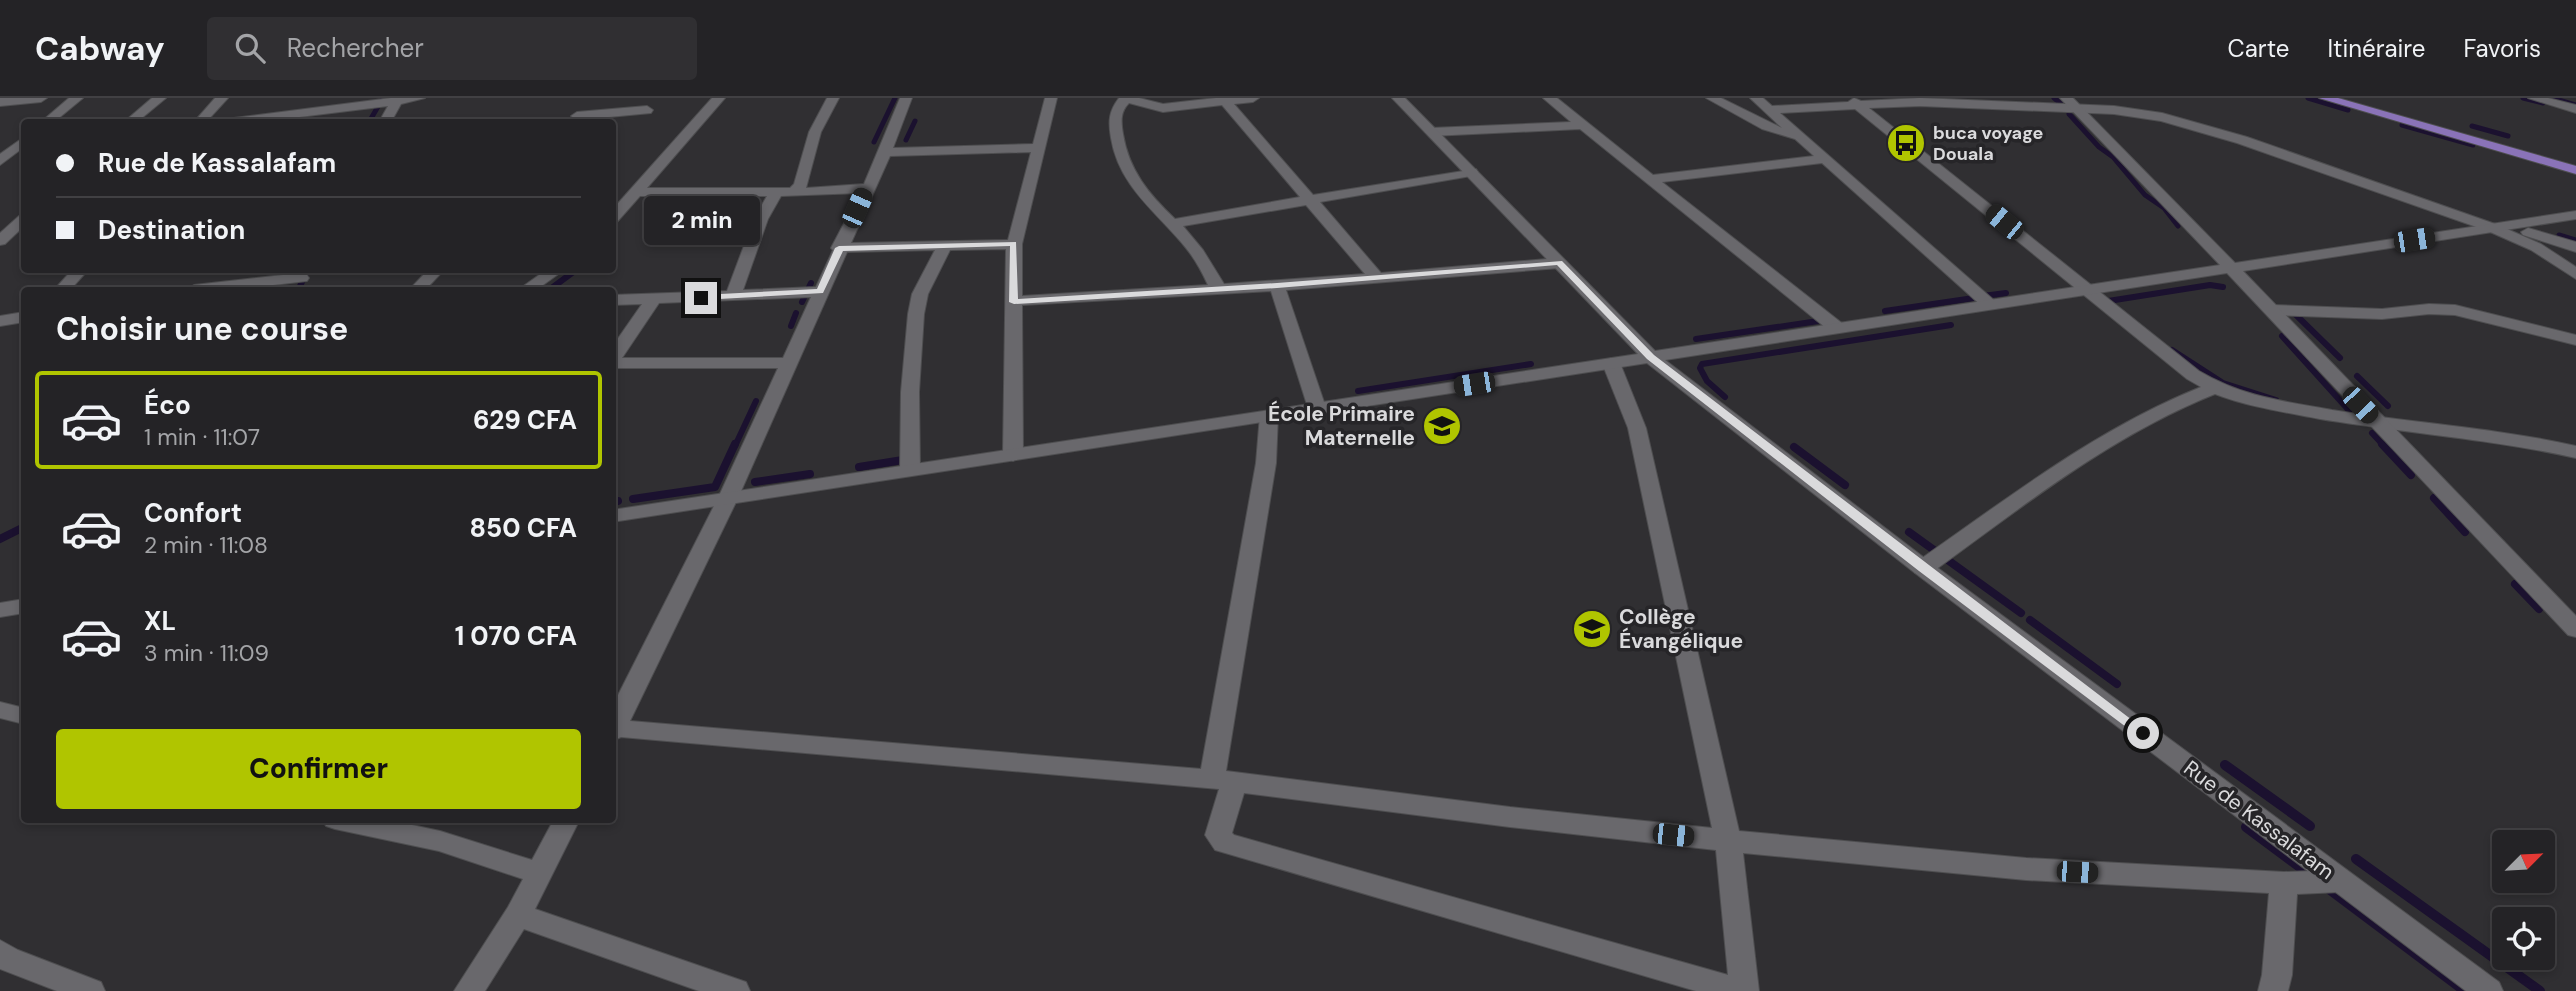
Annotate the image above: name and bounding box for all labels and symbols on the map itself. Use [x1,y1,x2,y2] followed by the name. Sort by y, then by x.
[1933,121,2044,166] place label: buca voyage Douala
[1885,122,1927,164] bus stop icon: buca voyage Douala
[839,185,876,231] car
[643,197,759,246] callout: 2 min
[1982,201,2027,243] car
[2392,226,2437,254] car
[685,282,717,314] route end
[1452,370,1497,398] car
[2338,382,2383,428] car
[1268,400,1415,452] place label: École Primaire Maternelle
[1421,405,1463,447] school or university icon: École Primaire Maternelle
[1619,603,1743,655] place label: Collège Évangélique
[1571,608,1613,650] school or university icon: Collège Évangélique
[2127,717,2159,749] route start
[2178,754,2340,886] street label: Rue de Kassalafam
[1652,822,1695,848] car
[2492,830,2555,892] north arrow
[2056,860,2099,884] car

